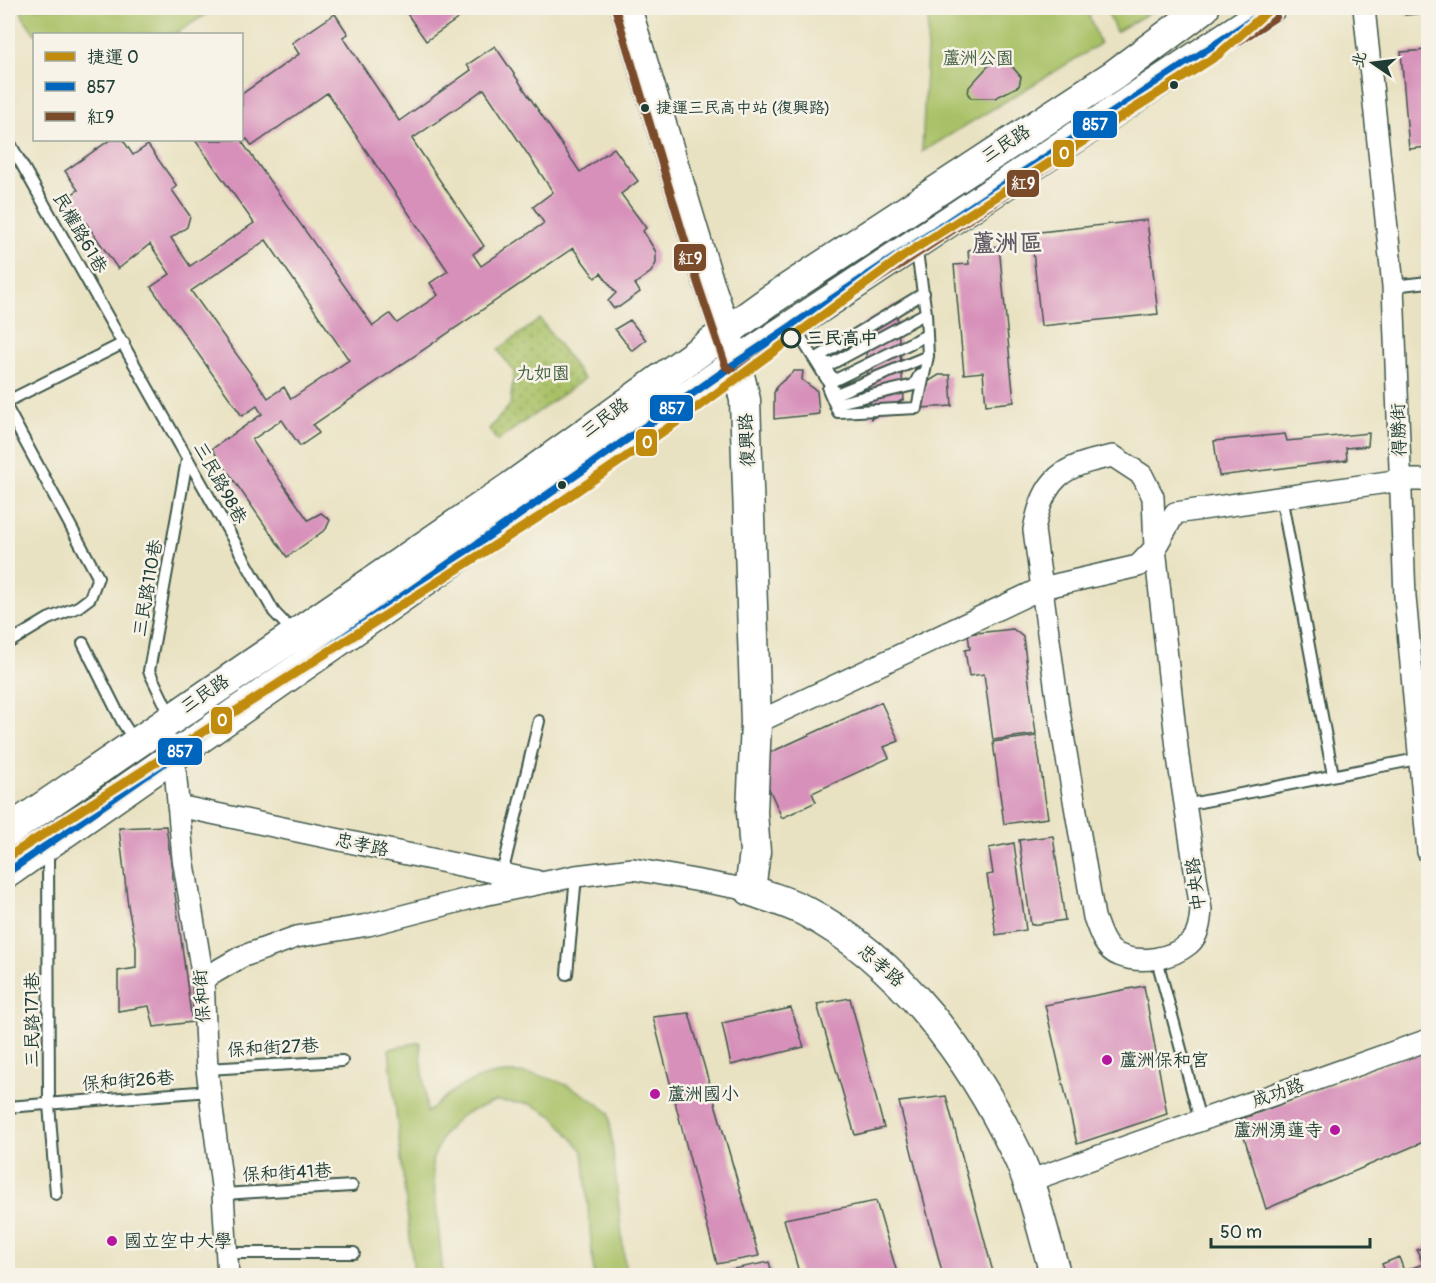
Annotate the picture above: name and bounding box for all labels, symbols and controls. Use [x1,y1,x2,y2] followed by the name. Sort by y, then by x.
[33,33,243,141] legend
[1343,33,1403,93] north arrow
[87,46,138,69] text: 捷運 O
[942,47,1014,70] park label: 蘆洲公園
[1348,49,1371,70] text: 北
[87,76,116,99] text: 857
[1168,79,1180,91] unlabelled marker
[656,98,830,118] place label: 捷運三民高中站 (復興路)
[639,102,651,114] marker: 捷運三民高中站 (復興路)
[87,106,114,129] text: 紅9
[1072,110,1118,139] line badge: 857
[1082,115,1108,135] text: 857
[977,120,1035,168] street label: 三民路
[1052,139,1075,168] line badge: O
[1059,144,1069,164] text: O
[1006,169,1040,198] line badge: 紅9
[1011,174,1035,194] text: 紅9
[48,188,112,278] street label: 民權路61巷
[971,229,1043,258] district label: 蘆洲區
[673,243,707,272] line badge: 紅9
[678,249,702,269] text: 紅9
[806,327,878,350] place label: 三民高中
[781,328,801,348] marker: 三民高中
[516,362,570,385] park label: 九如園
[576,393,634,443] street label: 三民路
[649,394,694,422] line badge: 857
[659,399,685,419] text: 857
[1387,403,1411,457] street label: 得勝街
[734,412,760,468] street label: 復興路
[635,428,658,457] line badge: O
[642,433,652,453] text: O
[188,438,252,528] street label: 三民路98巷
[556,479,568,491] unlabelled marker
[128,538,168,638] street label: 三民路110巷
[176,669,234,719] street label: 三民路
[210,706,233,735] line badge: O
[217,711,227,731] text: O
[157,737,203,766] line badge: 857
[167,742,193,762] text: 857
[333,828,391,862] street label: 忠孝路
[1181,856,1211,912] street label: 中央路
[853,940,909,992] street label: 忠孝路
[189,968,215,1024] street label: 保和街
[21,972,44,1068] street label: 三民路171巷
[227,1034,319,1062] street label: 保和街27巷
[1119,1049,1209,1072] place label: 蘆洲保和宮
[1100,1053,1114,1067] marker: 蘆洲保和宮
[81,1066,175,1096] street label: 保和街26巷
[1249,1073,1307,1113] street label: 成功路
[667,1083,739,1106] place label: 蘆洲國小
[648,1087,662,1101] marker: 蘆洲國小
[1233,1119,1323,1142] place label: 蘆洲湧蓮寺
[1328,1123,1342,1137] marker: 蘆洲湧蓮寺
[242,1159,332,1187] street label: 保和街41巷
[1211,1211,1370,1249] scale bar
[1220,1221,1262,1244] text: 50 m
[124,1230,232,1253] place label: 國立空中大學
[105,1234,119,1248] marker: 國立空中大學

